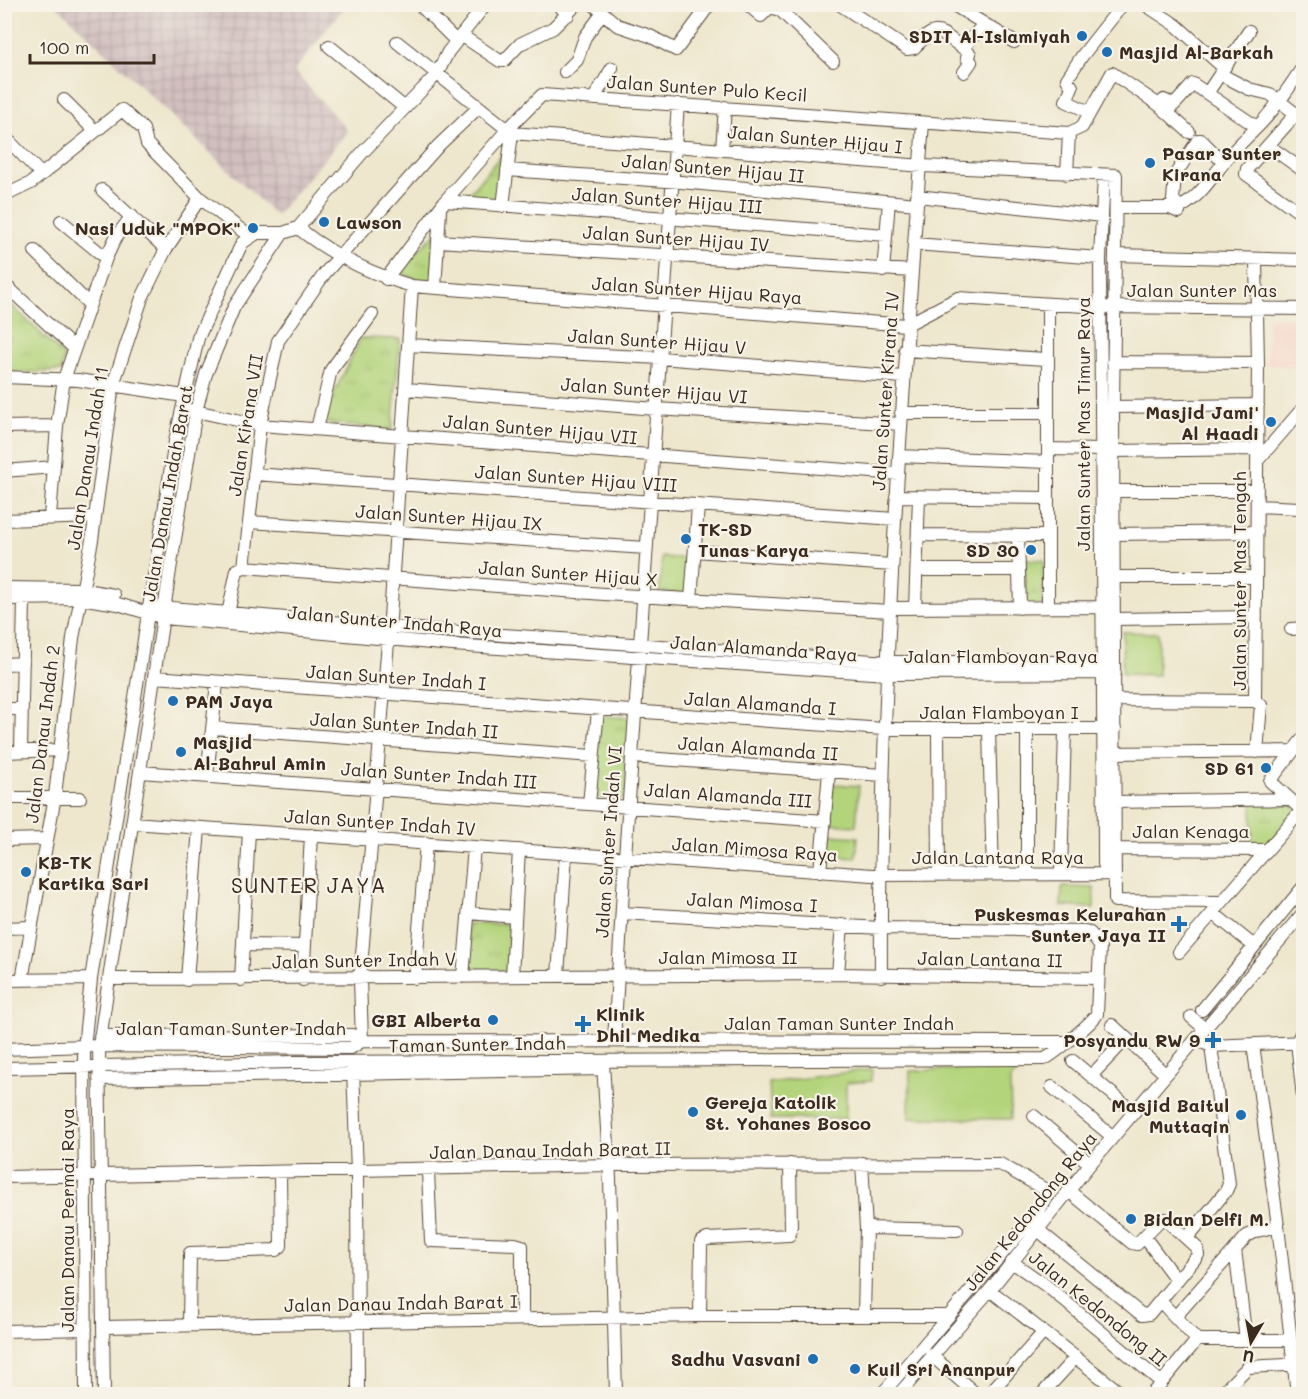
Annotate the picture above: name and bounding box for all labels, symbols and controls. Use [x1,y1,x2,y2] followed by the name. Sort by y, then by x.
[909,24,1070,48] place label: SDIT Al-Islamiyah
[30,27,154,65] scale bar
[1075,29,1089,43] marker: SDIT Al-Islamiyah
[39,35,89,59] text: 100 m
[1119,40,1273,64] place label: Masjid Al-Barkah
[1100,45,1114,59] marker: Masjid Al-Barkah
[606,69,808,107] street label: Jalan Sunter Pulo Kecil
[727,119,904,159] street label: Jalan Sunter Hijau I
[1162,141,1281,186] place label: Pasar Sunter Kirana
[621,148,805,188] street label: Jalan Sunter Hijau II
[1143,156,1157,170] marker: Pasar Sunter Kirana
[571,181,763,219] street label: Jalan Sunter Hijau III
[336,210,402,234] place label: Lawson
[317,215,331,229] marker: Lawson
[75,216,241,240] place label: Nasi Uduk "MPOK"
[582,220,770,256] street label: Jalan Sunter Hijau IV
[246,221,260,235] marker: Nasi Uduk "MPOK"
[591,271,803,309] street label: Jalan Sunter Hijau Raya
[1127,278,1277,302] street label: Jalan Sunter Mas
[866,291,904,491] street label: Jalan Sunter Kirana IV
[1071,297,1095,551] street label: Jalan Sunter Mas Timur Raya
[567,323,747,359] street label: Jalan Sunter Hijau V
[222,352,268,498] street label: Jalan Kirana VII
[61,365,113,551] street label: Jalan Danau Indah 11
[560,372,748,409] street label: Jalan Sunter Hijau VI
[136,383,198,603] street label: Jalan Danau Indah Barat
[1146,400,1259,445] place label: Masjid Jami' Al Haadi
[442,409,638,449] street label: Jalan Sunter Hijau VII
[1264,415,1278,429] marker: Masjid Jami' Al Haadi
[474,459,678,497] street label: Jalan Sunter Hijau VIII
[1227,471,1251,691] street label: Jalan Sunter Mas Tengah
[355,498,543,536] street label: Jalan Sunter Hijau IX
[698,517,809,562] place label: TK-SD Tunas Karya
[679,532,693,546] marker: TK-SD Tunas Karya
[966,538,1019,562] place label: SD 30
[1024,543,1038,557] marker: SD 30
[478,555,658,591] street label: Jalan Sunter Hijau X
[286,600,504,642] street label: Jalan Sunter Indah Raya
[669,629,859,667] street label: Jalan Alamanda Raya
[19,644,65,824] street label: Jalan Danau Indah 2
[904,644,1098,668] street label: Jalan Flamboyan Raya
[305,659,487,695] street label: Jalan Sunter Indah I
[683,686,837,720] street label: Jalan Alamanda I
[185,689,273,713] place label: PAM Jaya
[166,694,180,708] marker: PAM Jaya
[919,700,1079,724] street label: Jalan Flamboyan I
[309,706,499,744] street label: Jalan Sunter Indah II
[193,730,326,775] place label: Masjid Al-Bahrul Amin
[677,730,839,766] street label: Jalan Alamanda II
[174,745,188,759] marker: Masjid Al-Bahrul Amin
[589,745,627,939] street label: Jalan Sunter Indah VI
[340,756,538,794] street label: Jalan Sunter Indah III
[1204,756,1254,780] place label: SD 61
[1259,761,1273,775] marker: SD 61
[643,777,813,813] street label: Jalan Alamanda III
[283,803,477,841] street label: Jalan Sunter Indah IV
[1132,819,1250,843] street label: Jalan Kenaga
[671,831,839,867] street label: Jalan Mimosa Raya
[912,845,1084,869] street label: Jalan Lantana Raya
[38,850,149,895] place label: KB-TK Kartika Sari
[19,865,33,879] marker: KB-TK Kartika Sari
[231,871,387,898] district label: SUNTER JAYA
[686,887,818,917] street label: Jalan Mimosa I
[974,902,1166,947] place label: Puskesmas Kelurahan Sunter Jaya II
[1170,915,1188,933] marker: Puskesmas Kelurahan Sunter Jaya II
[659,945,798,969] street label: Jalan Mimosa II
[272,946,456,974] street label: Jalan Sunter Indah V
[917,946,1063,972] street label: Jalan Lantana II
[596,1002,700,1047] place label: Klinik Dhil Medika
[371,1008,481,1032] place label: GBI Alberta
[724,1011,954,1035] street label: Jalan Taman Sunter Indah
[486,1013,500,1027] marker: GBI Alberta
[574,1015,592,1033] marker: Klinik Dhil Medika
[116,1016,346,1040] street label: Jalan Taman Sunter Indah
[1063,1028,1200,1052] place label: Posyandu RW 9
[388,1030,566,1058] street label: Taman Sunter Indah
[1204,1031,1222,1049] marker: Posyandu RW 9
[705,1090,871,1135] place label: Gereja Katolik St. Yohanes Bosco
[1111,1093,1229,1138] place label: Masjid Baitul Muttaqin
[686,1105,700,1119] marker: Gereja Katolik St. Yohanes Bosco
[55,1108,79,1332] street label: Jalan Danau Permai Raya
[1234,1108,1248,1122] marker: Masjid Baitul Muttaqin
[958,1126,1102,1296] street label: Jalan Kedondong Raya
[429,1136,671,1164] street label: Jalan Danau Indah Barat II
[1143,1207,1269,1231] place label: Bidan Delfi M.
[1124,1212,1138,1226] marker: Bidan Delfi M.
[1024,1245,1172,1371] street label: Jalan Kedondong II
[284,1289,518,1317] street label: Jalan Danau Indah Barat I
[1221,1312,1281,1372] north arrow
[1241,1346,1256,1369] text: U
[671,1347,801,1371] place label: Sadhu Vasvani
[806,1352,820,1366] marker: Sadhu Vasvani
[867,1357,1015,1381] place label: Kuil Sri Ananpur
[848,1362,862,1376] marker: Kuil Sri Ananpur

